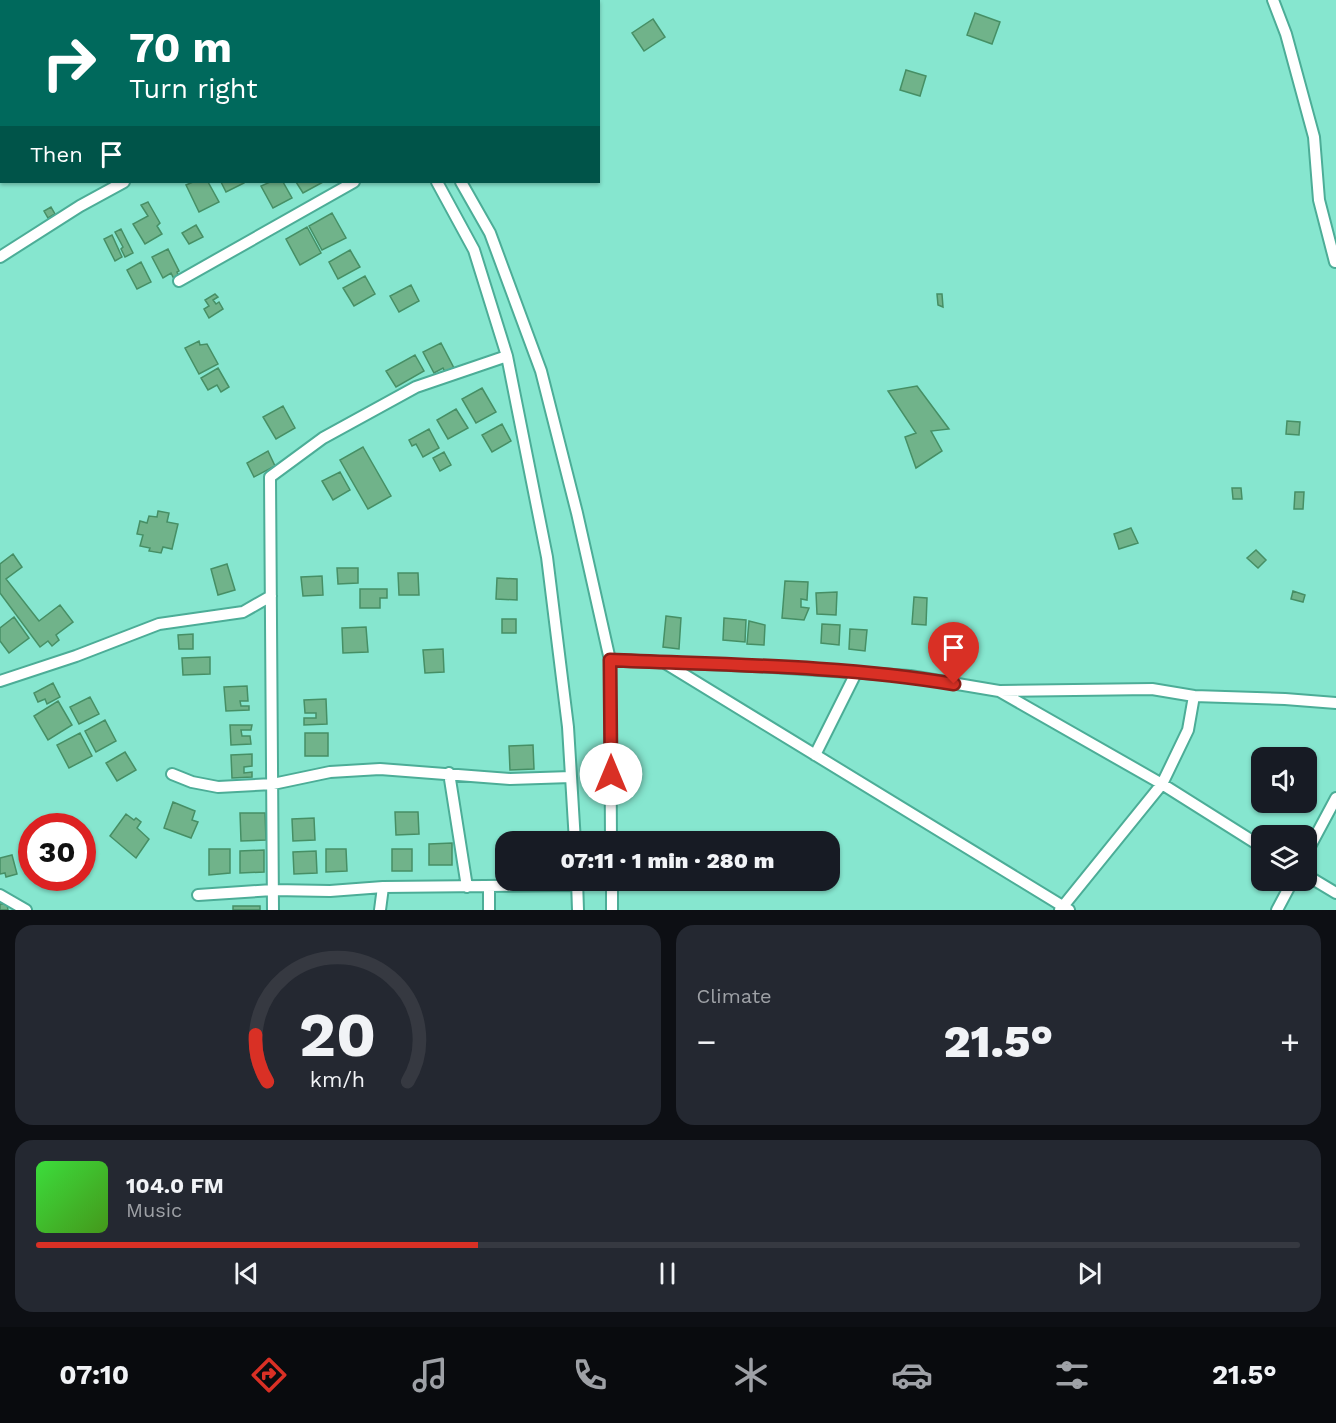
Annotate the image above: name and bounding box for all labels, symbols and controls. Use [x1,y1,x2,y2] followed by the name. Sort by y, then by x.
[129,23,232,72] text: 70 m
[30,24,108,102] icon: right
[129,73,258,105] text: Turn right
[95,138,128,171] icon: arrive
[30,142,83,167] text: Then
[928,622,979,684] pin
[937,631,970,664] icon: arrive
[579,742,643,806] position arrow
[1251,747,1317,891] map controls
[1251,747,1317,813] button: sound
[18,813,96,891] speed limit sign: 30
[1251,825,1317,891] button: layers
[561,848,774,873] text: 07:11 · 1 min · 280 m
[697,984,772,1008] text: Climate
[299,998,376,1071] text: 20
[943,1015,1053,1068] text: 21.5°
[697,1022,716,1061] text: −
[1280,1022,1300,1061] text: +
[310,1067,365,1092] text: km/h
[126,1173,224,1198] text: 104.0 FM
[126,1198,182,1222] text: Music
[230,1257,263,1290] icon: previous
[651,1257,684,1290] icon: pause
[1073,1257,1106,1290] icon: next
[248,1354,290,1396] icon: directions
[409,1354,451,1396] icon: music
[569,1354,611,1396] icon: phone
[730,1354,772,1396] icon: climate
[891,1354,933,1396] icon: car
[1051,1354,1093,1396] icon: filters
[59,1359,129,1391] text: 07:10
[1212,1359,1277,1391] text: 21.5°

